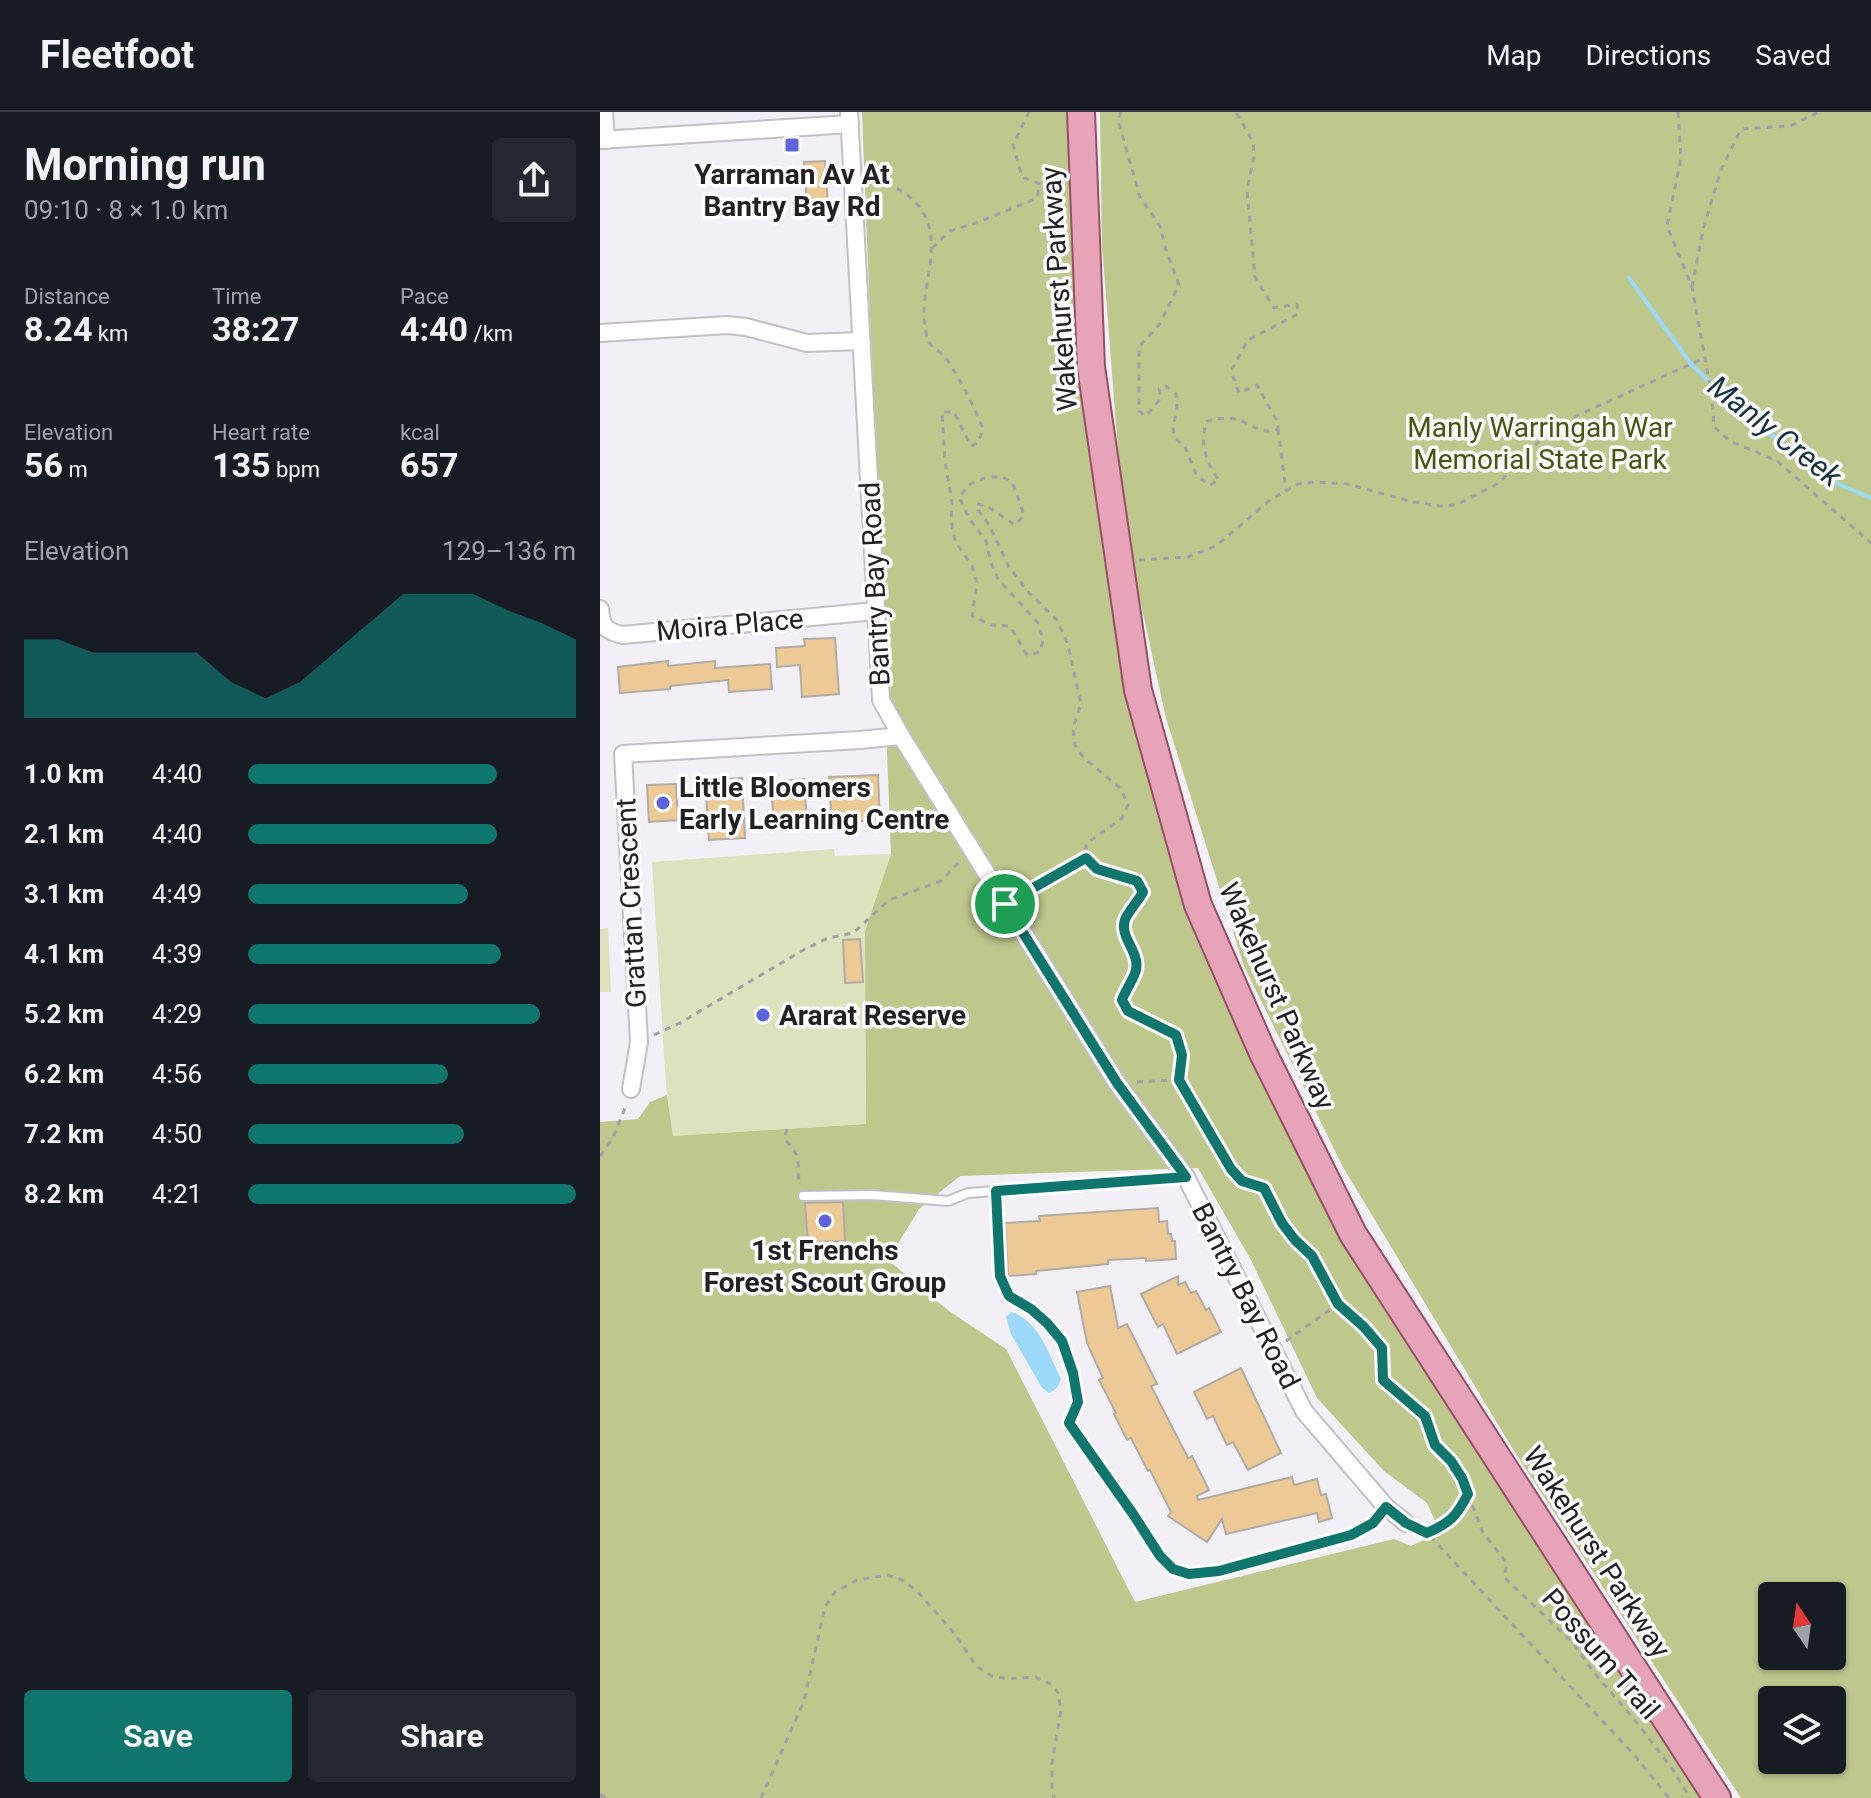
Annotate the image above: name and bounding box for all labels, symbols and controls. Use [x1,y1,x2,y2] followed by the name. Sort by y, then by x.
[40,33,194,77] text: Fleetfoot
[1486,39,1542,72] text: Map
[1586,39,1711,72] text: Directions
[1755,39,1831,72] text: Saved
[783,136,801,154] marker: Yarraman Av At Bantry Bay Rd
[492,138,576,222] button: share
[24,139,266,191] text: Morning run
[694,158,890,223] place label: Yarraman Av At Bantry Bay Rd
[1034,166,1084,412] street label: Wakehurst Parkway
[24,195,228,225] text: 09:10 · 8 × 1.0 km
[24,284,110,309] text: Distance
[212,284,261,309] text: Time
[400,284,449,309] text: Pace
[24,309,92,349] text: 8.24
[212,309,300,349] text: 38:27
[400,309,468,349] text: 4:40
[92,321,128,346] text: km
[468,321,513,346] text: /km
[1701,368,1850,495] water label: Manly Creek
[1407,411,1673,476] park label: Manly Warringah War Memorial State Park
[24,420,113,445] text: Elevation
[212,420,310,445] text: Heart rate
[400,420,440,445] text: kcal
[24,445,63,485] text: 56
[212,445,271,485] text: 135
[400,445,459,485] text: 657
[63,457,88,482] text: m
[271,457,320,482] text: bpm
[853,481,897,687] street label: Bantry Bay Road
[24,536,129,566] text: Elevation
[442,536,576,566] text: 129–136 m
[655,602,805,648] street label: Moira Place
[24,759,104,789] text: 1.0 km
[152,759,202,789] text: 4:40
[679,771,949,836] place label: Little Bloomers Early Learning Centre
[654,794,672,812] marker: Little Bloomers Early Learning Centre
[609,797,653,1009] street label: Grattan Crescent
[24,819,104,849] text: 2.1 km
[152,819,202,849] text: 4:40
[971,870,1039,938] pin
[1212,877,1342,1115] street label: Wakehurst Parkway
[24,879,104,909] text: 3.1 km
[152,879,202,909] text: 4:49
[983,882,1027,926] icon: arrive
[24,939,104,969] text: 4.1 km
[152,939,202,969] text: 4:39
[24,999,104,1029] text: 5.2 km
[152,999,202,1029] text: 4:29
[779,999,966,1032] place label: Ararat Reserve
[754,1006,772,1024] marker: Ararat Reserve
[24,1059,104,1089] text: 6.2 km
[152,1059,202,1089] text: 4:56
[24,1119,104,1149] text: 7.2 km
[152,1119,202,1149] text: 4:50
[24,1179,104,1209] text: 8.2 km
[152,1179,202,1209] text: 4:21
[1185,1198,1307,1394] street label: Bantry Bay Road
[816,1212,834,1230] marker: 1st Frenchs Forest Scout Group
[704,1234,946,1299] place label: 1st Frenchs Forest Scout Group
[1516,1440,1678,1664] street label: Wakehurst Parkway
[1535,1582,1667,1726] street label: Possum Trail
[1758,1582,1846,1670] north arrow
[1758,1582,1846,1774] map controls
[1758,1686,1846,1774] button: layers
[24,1690,292,1782] button: Save
[308,1690,576,1782] button: Share

